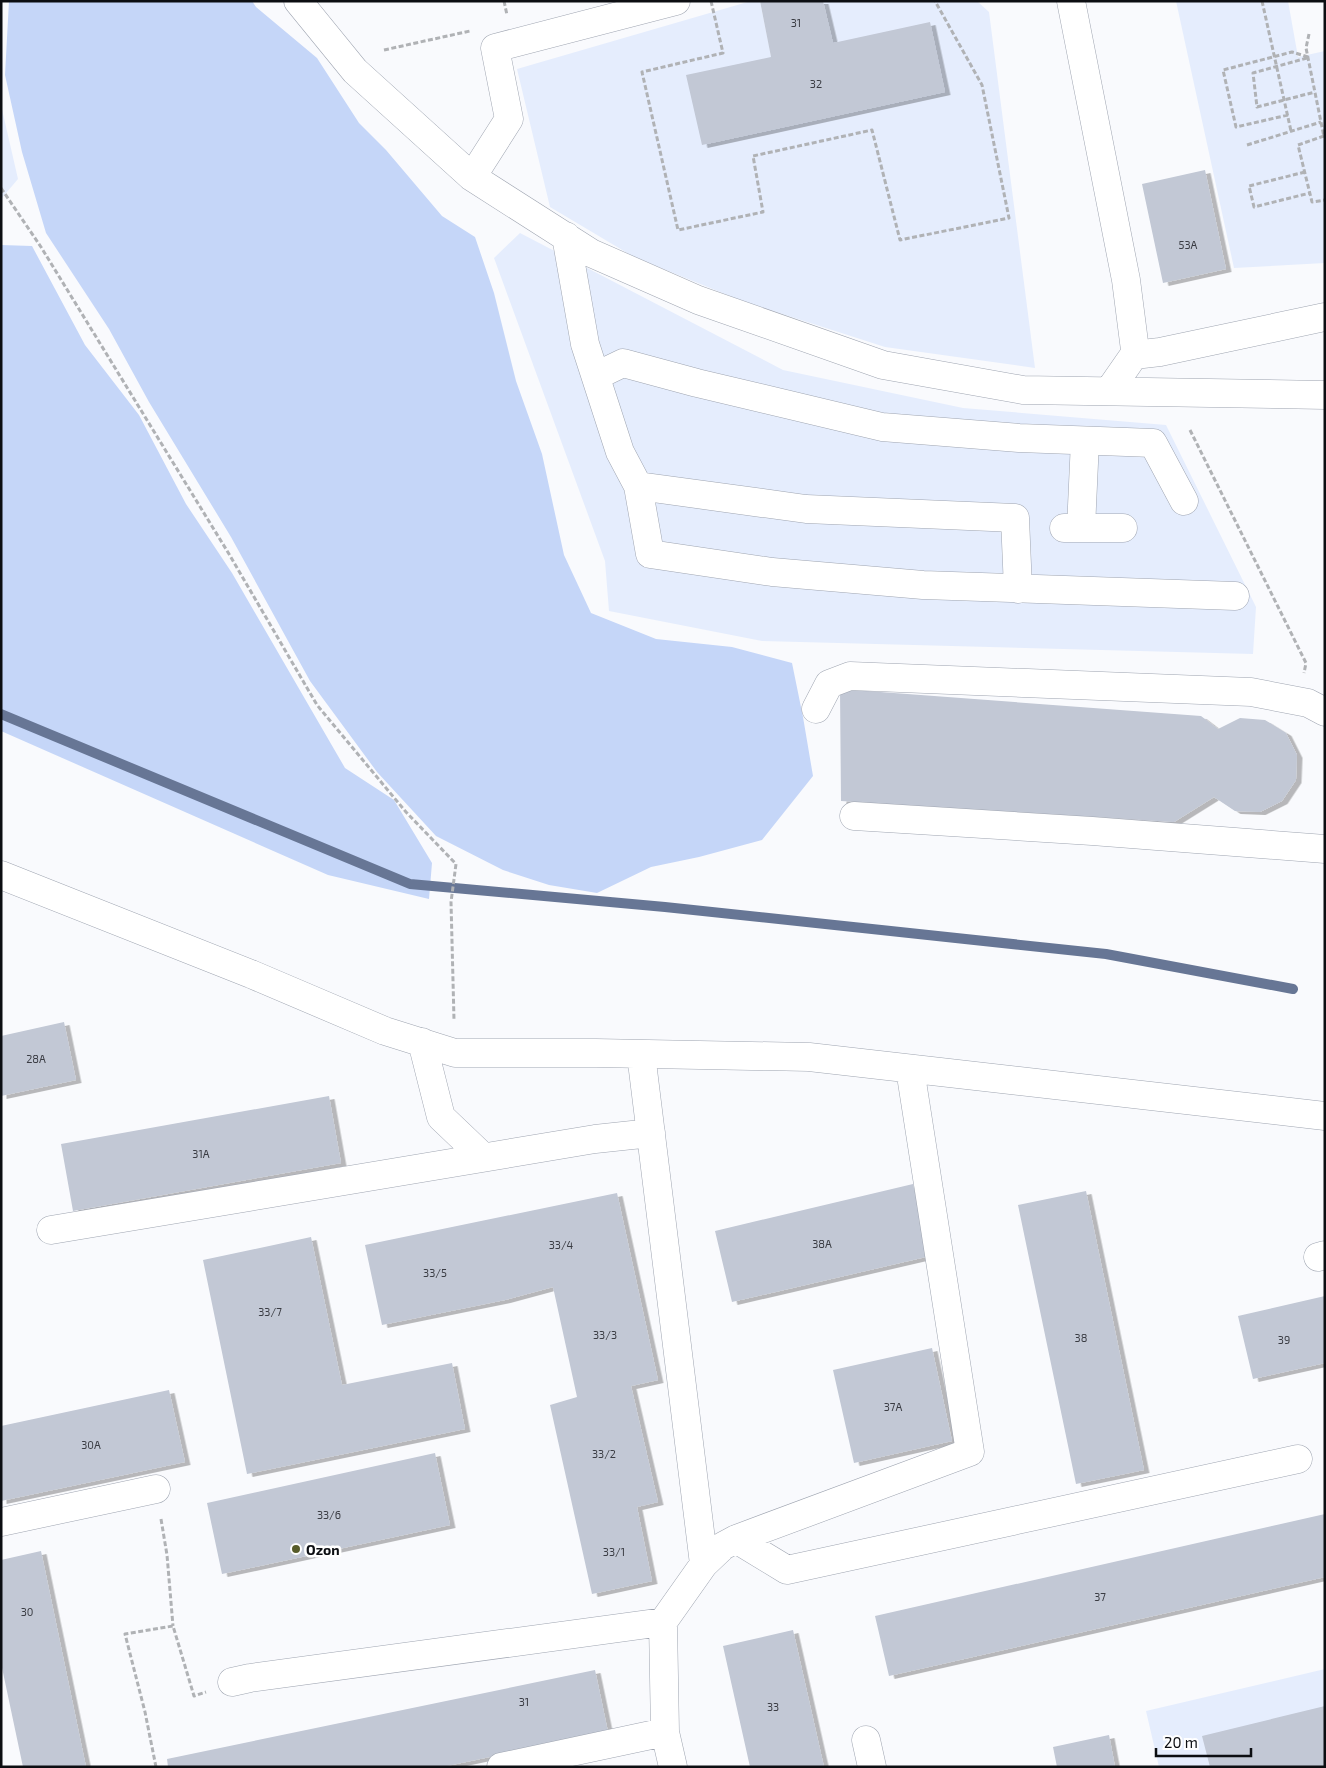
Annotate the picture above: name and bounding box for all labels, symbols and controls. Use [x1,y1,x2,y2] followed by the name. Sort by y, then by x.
[791,16,801,29] house number: 31
[810,77,822,90] house number: 32
[1179,238,1198,251] house number: 53А
[26,1052,46,1065] house number: 28А
[192,1147,210,1160] house number: 31А
[812,1237,832,1250] house number: 38А
[549,1238,574,1251] house number: 33/4
[423,1266,447,1279] house number: 33/5
[258,1305,282,1318] house number: 33/7
[593,1328,617,1341] house number: 33/3
[1075,1331,1087,1344] house number: 38
[1278,1333,1290,1346] house number: 39
[884,1400,902,1413] house number: 37А
[81,1438,101,1451] house number: 30А
[592,1447,616,1460] house number: 33/2
[317,1508,341,1521] house number: 33/6
[306,1541,340,1558] place label: Ozon
[290,1543,302,1555] marker: Ozon
[603,1545,625,1558] house number: 33/1
[1094,1590,1106,1603] house number: 37
[21,1605,33,1618] house number: 30
[519,1695,529,1708] house number: 31
[767,1700,779,1713] house number: 33
[1156,1726,1251,1758] scale bar
[1164,1733,1198,1751] text: 20 m

